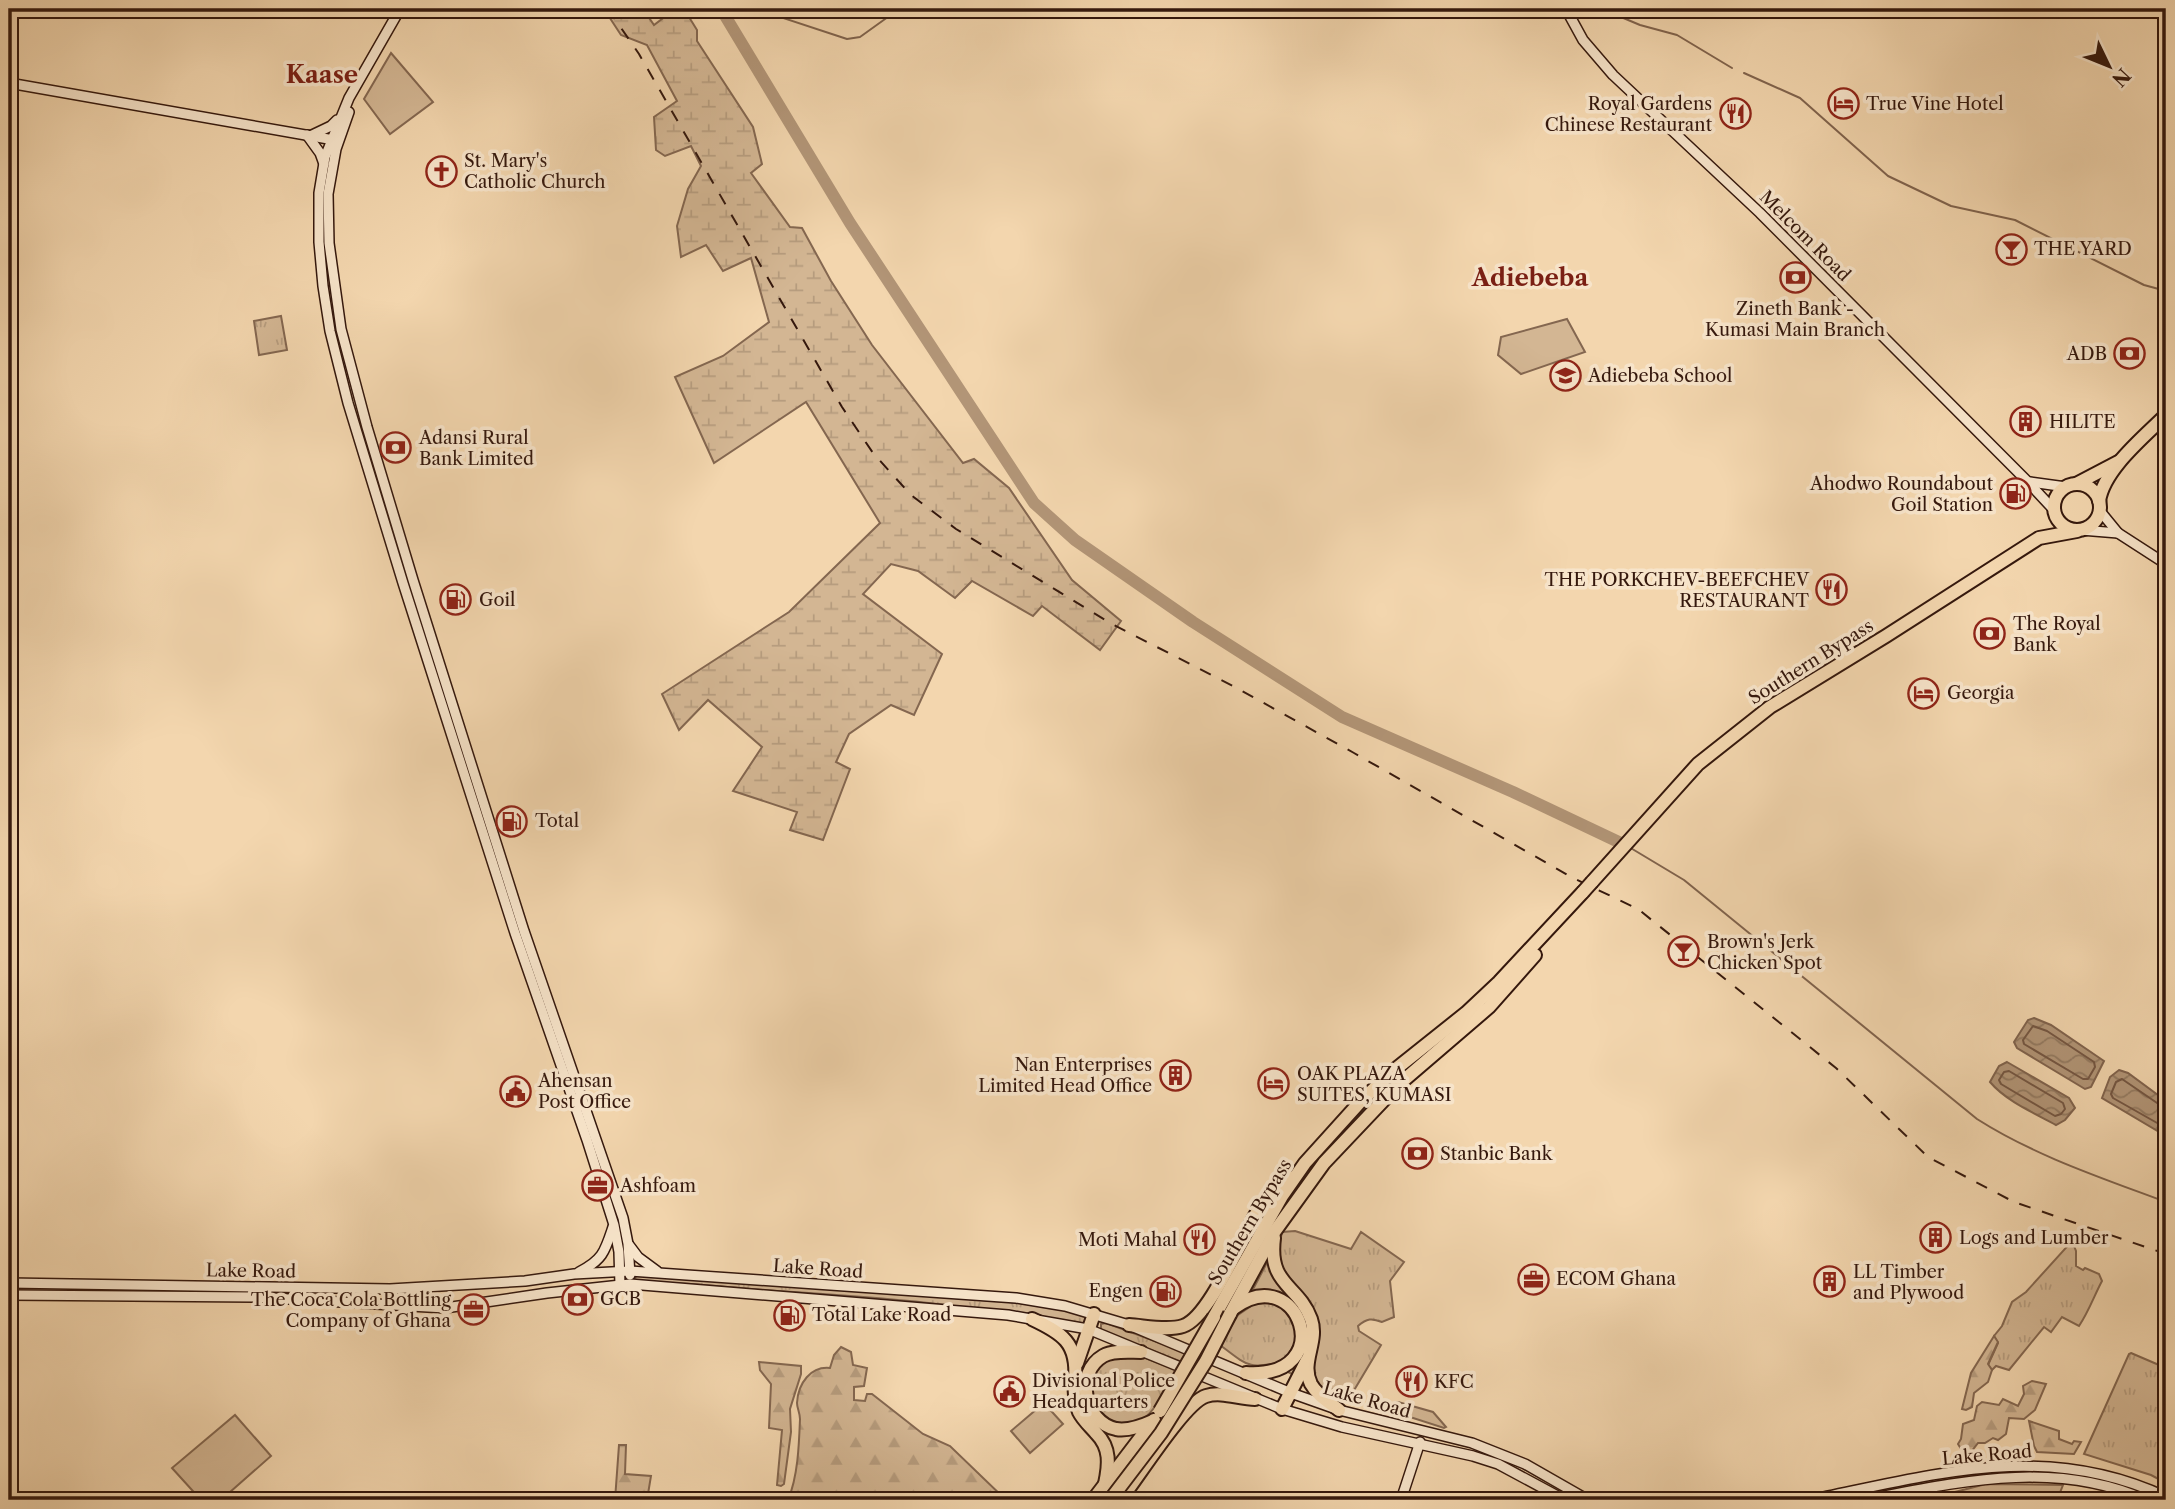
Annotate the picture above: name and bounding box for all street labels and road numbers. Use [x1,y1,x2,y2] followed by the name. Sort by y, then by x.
[1755,186,1855,286] street label: Melcom Road
[1745,615,1877,709] street label: Southern Bypass
[1204,1155,1296,1289] street label: Southern Bypass
[772,1255,864,1283] street label: Lake Road
[206,1259,296,1283] street label: Lake Road
[1321,1377,1414,1423] street label: Lake Road
[1941,1440,2033,1470] street label: Lake Road

